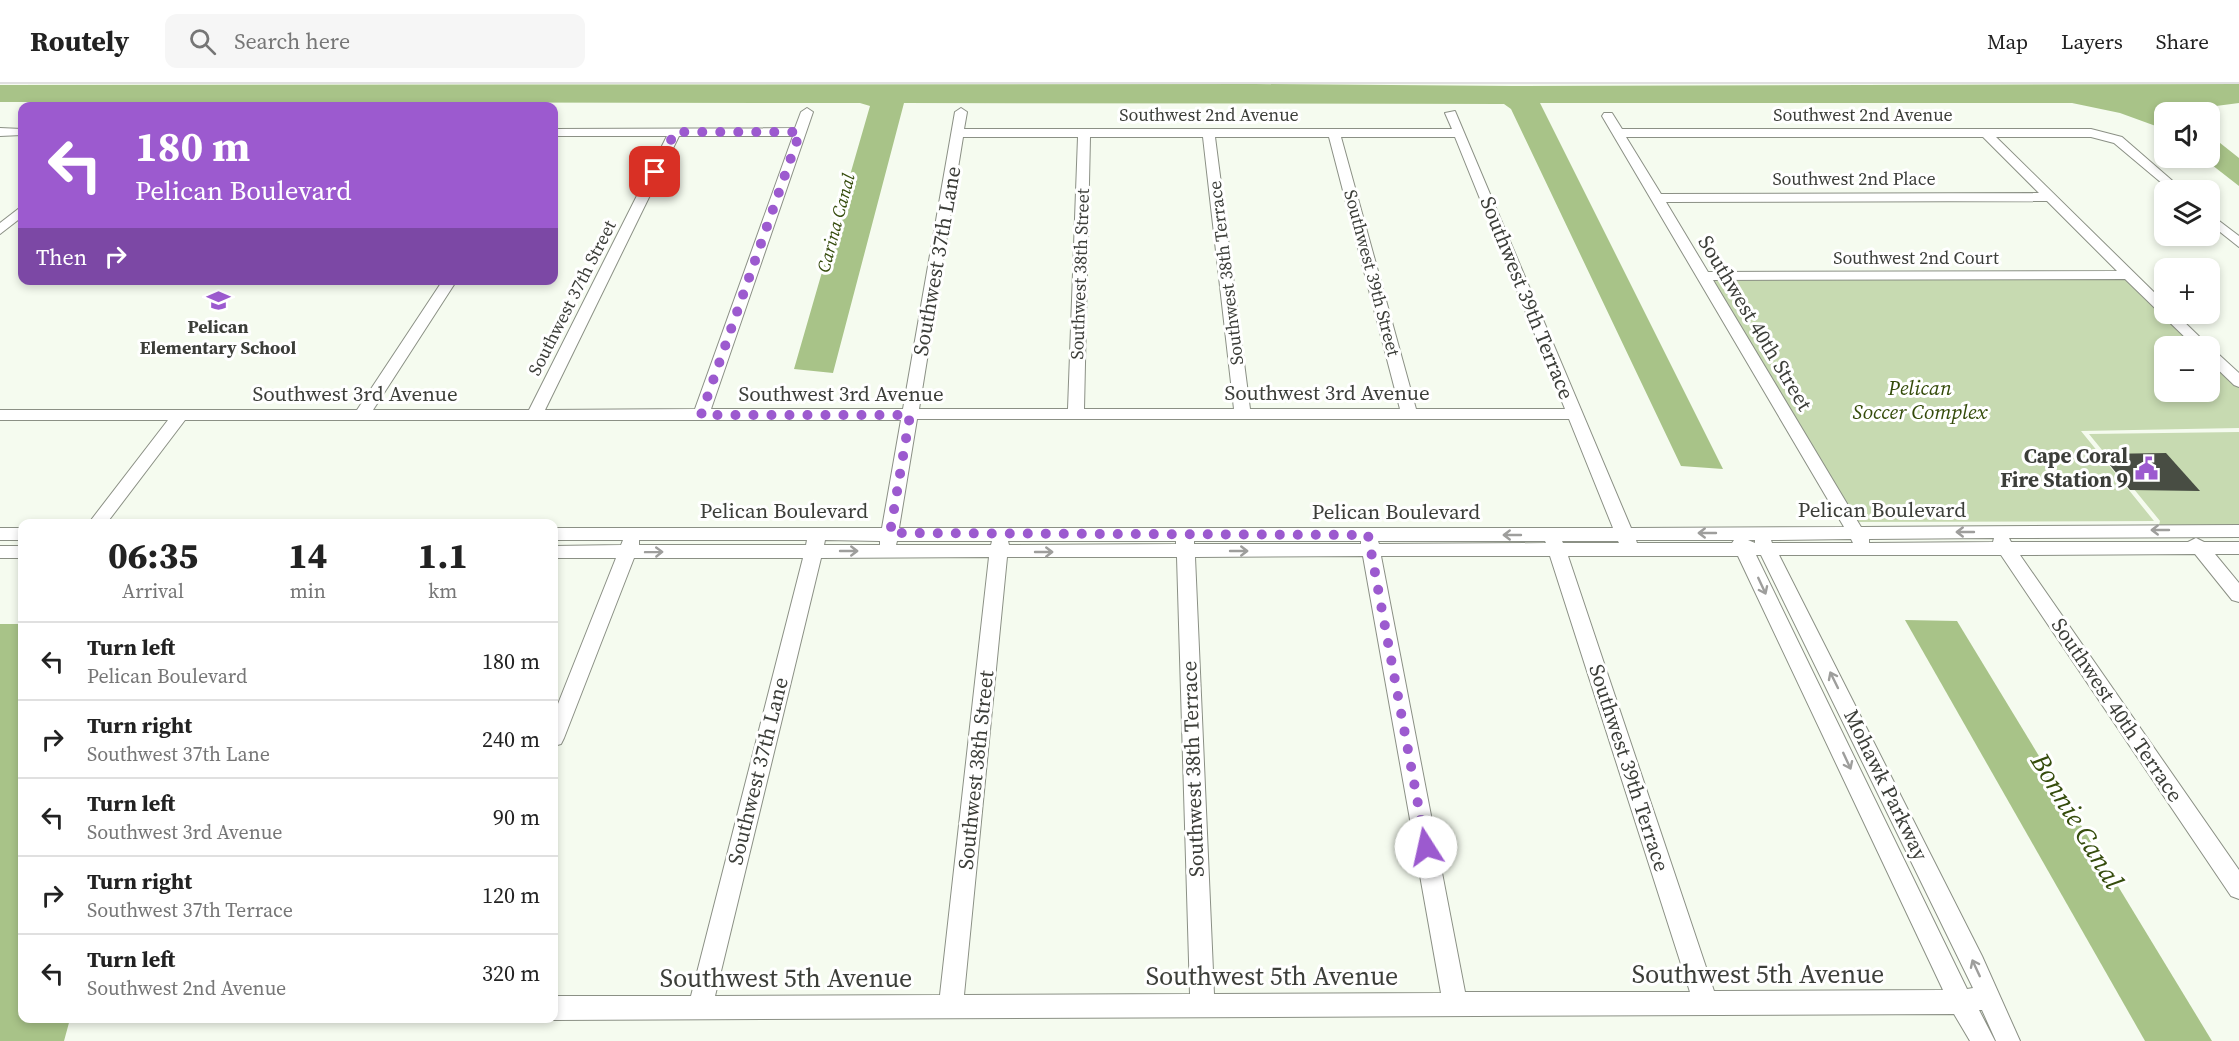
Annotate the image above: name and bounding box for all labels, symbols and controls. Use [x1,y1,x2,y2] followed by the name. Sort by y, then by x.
[165,14,585,68] search box
[30,22,129,60] text: Routely
[186,25,219,58] icon: search
[234,26,350,56] text: Search here
[1987,27,2028,56] text: Map
[2061,27,2123,56] text: Layers
[2156,27,2209,56] text: Share
[1119,102,1299,127] street label: Southwest 2nd Avenue
[1773,102,1953,127] street label: Southwest 2nd Avenue
[2154,102,2220,402] map controls
[2154,102,2220,168] button: sound
[135,117,250,175] text: 180 m
[36,126,114,204] icon: left
[629,146,680,197] pin
[638,155,671,188] icon: arrive
[906,164,967,358] street label: Southwest 37th Lane
[1772,166,1936,191] street label: Southwest 2nd Place
[810,171,861,275] water label: Carina Canal
[135,172,352,209] text: Pelican Boulevard
[1202,180,1249,367] street label: Southwest 38th Terrace
[2154,180,2220,246] button: layers
[1338,187,1407,359] street label: Southwest 39th Street
[1064,188,1095,360] street label: Southwest 38th Street
[1474,192,1581,404] street label: Southwest 39th Terrace
[522,216,622,380] street label: Southwest 37th Street
[1692,230,1819,416] street label: Southwest 40th Street
[99,240,132,273] icon: right
[36,242,87,272] text: Then
[1833,245,1999,270] street label: Southwest 2nd Court
[2154,258,2220,324] button: +
[205,288,231,314] school or university icon: Pelican Elementary School
[140,314,296,360] place label: Pelican Elementary School
[2154,336,2220,402] button: −
[1853,373,1988,426] park label: Pelican Soccer Complex
[1224,378,1430,407] street label: Southwest 3rd Avenue
[252,379,458,408] street label: Southwest 3rd Avenue
[738,379,944,408] street label: Southwest 3rd Avenue
[2000,441,2128,494] place label: Cape Coral Fire Station 9
[2133,455,2159,481] public building icon: Cape Coral Fire Station 9
[1798,495,1966,524] street label: Pelican Boulevard
[700,496,868,525] street label: Pelican Boulevard
[1312,497,1480,526] street label: Pelican Boulevard
[2150,524,2170,536] one-way arrow
[1955,526,1975,538] one-way arrow
[1697,527,1717,539] one-way arrow
[1502,529,1522,541] one-way arrow
[108,531,198,580] text: 06:35
[288,531,328,580] text: 14
[418,531,468,580] text: 1.1
[1228,545,1248,557] one-way arrow
[643,546,663,558] one-way arrow
[838,546,858,557] one-way arrow
[1033,546,1053,558] one-way arrow
[1757,576,1769,594] one-way arrow
[122,577,184,605] text: Arrival
[290,577,326,605] text: min
[428,577,457,605] text: km
[2045,612,2190,808] street label: Southwest 40th Terrace
[87,632,175,662] text: Turn left
[36,645,69,678] icon: left
[482,646,540,676] text: 180 m
[1174,660,1211,878] street label: Southwest 38th Terrace
[1582,660,1677,875] street label: Southwest 39th Terrace
[87,662,247,690] text: Pelican Boulevard
[951,669,1000,871] street label: Southwest 38th Street
[1828,671,1840,689] one-way arrow
[720,674,795,868] street label: Southwest 37th Lane
[1837,704,1936,865] street label: Mohawk Parkway
[87,710,192,740] text: Turn right
[36,723,69,756] icon: right
[482,724,540,754] text: 240 m
[87,740,270,768] text: Southwest 37th Lane
[2022,745,2133,896] water label: Bonnie Canal
[1841,752,1853,770] one-way arrow
[87,788,175,818] text: Turn left
[36,801,69,834] icon: left
[493,802,540,832] text: 90 m
[1394,815,1458,879] position arrow
[87,818,282,846] text: Southwest 3rd Avenue
[87,866,192,896] text: Turn right
[36,879,69,912] icon: right
[482,880,540,910] text: 120 m
[87,896,293,924] text: Southwest 37th Terrace
[87,944,175,974] text: Turn left
[1632,956,1884,992] street label: Southwest 5th Avenue
[36,957,69,990] icon: left
[482,958,540,988] text: 320 m
[1146,958,1398,994] street label: Southwest 5th Avenue
[1970,959,1982,977] one-way arrow
[660,960,912,996] street label: Southwest 5th Avenue
[87,974,286,1002] text: Southwest 2nd Avenue

